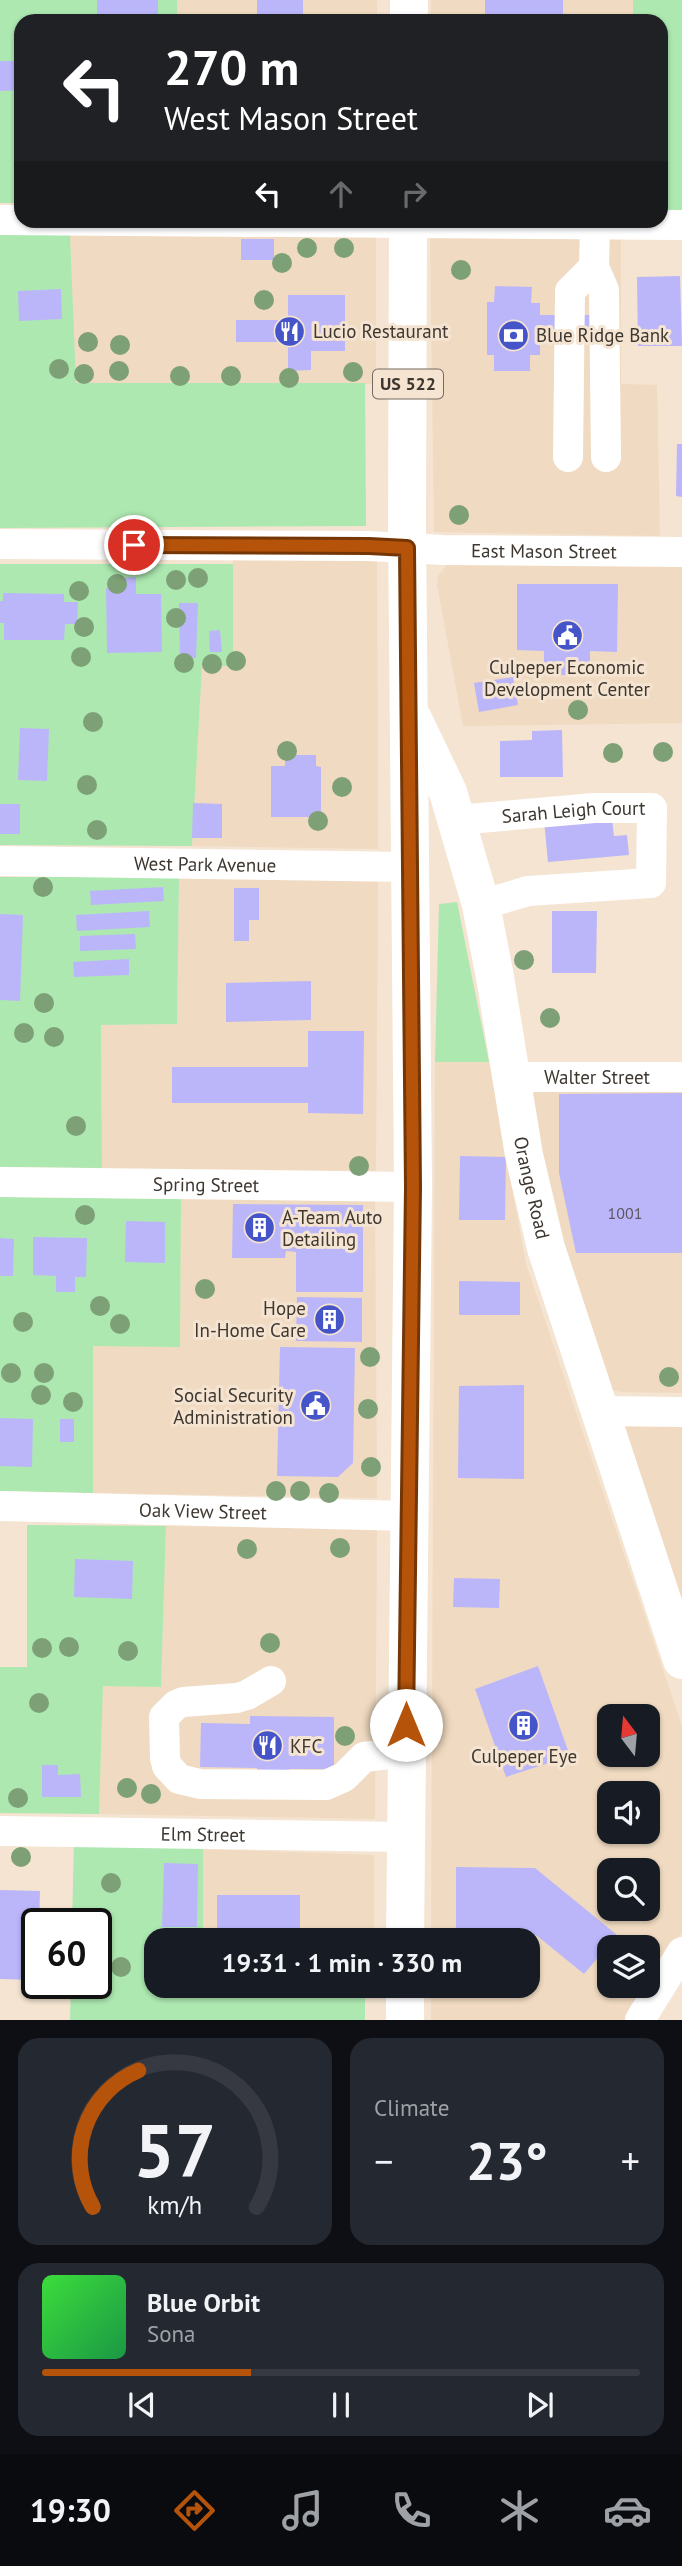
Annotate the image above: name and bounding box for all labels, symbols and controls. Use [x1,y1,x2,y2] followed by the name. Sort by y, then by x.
[164,35,299,99] text: 270 m
[49,42,140,133] icon: left
[164,97,418,139] text: West Mason Street
[249,175,287,213] icon: left
[322,175,360,213] icon: ahead
[395,175,433,213] icon: right
[273,314,307,348] restaurant icon: Lucio Restaurant
[496,318,530,352] bank icon: Blue Ridge Bank
[313,319,449,343] place label: Lucio Restaurant
[536,323,669,347] place label: Blue Ridge Bank
[373,370,443,398] road number: US 522
[104,515,164,575] pin
[115,526,153,564] icon: arrive
[471,538,617,563] street label: East Mason Street
[550,619,584,653] public building icon: Culpeper Economic Development Center
[484,655,650,701] place label: Culpeper Economic Development Center
[501,796,646,828] street label: Sarah Leigh Court
[134,851,276,877] street label: West Park Avenue
[544,1065,651,1089] street label: Walter Street
[509,1135,555,1241] street label: Orange Road
[153,1172,260,1197] street label: Spring Street
[608,1203,642,1223] house number: 1001
[282,1205,382,1251] place label: A-Team Auto Detailing
[242,1211,276,1245] building icon: A-Team Auto Detailing
[194,1296,306,1342] place label: Hope In-Home Care
[312,1302,346,1336] building icon: Hope In-Home Care
[173,1383,293,1429] place label: Social Security Administration
[299,1389,333,1423] public building icon: Social Security Administration
[139,1497,268,1525] street label: Oak View Street
[369,1688,443,1762] position arrow
[597,1704,660,1768] north arrow
[597,1704,660,1998] map controls
[507,1708,541,1742] building icon: Culpeper Eye
[250,1729,284,1763] restaurant icon: KFC
[290,1734,322,1758] place label: KFC
[471,1744,577,1768] place label: Culpeper Eye
[597,1781,660,1844] button: sound
[160,1821,246,1847] street label: Elm Street
[597,1858,660,1921] button: search
[21,1908,112,1999] speed limit sign: 60
[597,1935,660,1998] button: layers
[222,1946,462,1979] text: 19:31 · 1 min · 330 m
[374,2093,449,2122] text: Climate
[134,2104,216,2198] text: 57
[466,2127,548,2194] text: 23°
[374,2136,393,2185] text: −
[621,2136,640,2185] text: +
[148,2189,202,2221] text: km/h
[147,2286,260,2319] text: Blue Orbit
[147,2319,196,2348] text: Sona
[123,2386,161,2424] icon: previous
[322,2386,360,2424] icon: pause
[521,2386,559,2424] icon: next
[170,2486,219,2535] icon: directions
[278,2486,327,2535] icon: music
[387,2486,436,2535] icon: phone
[495,2486,544,2535] icon: climate
[603,2486,652,2535] icon: car
[30,2489,111,2531] text: 19:30

